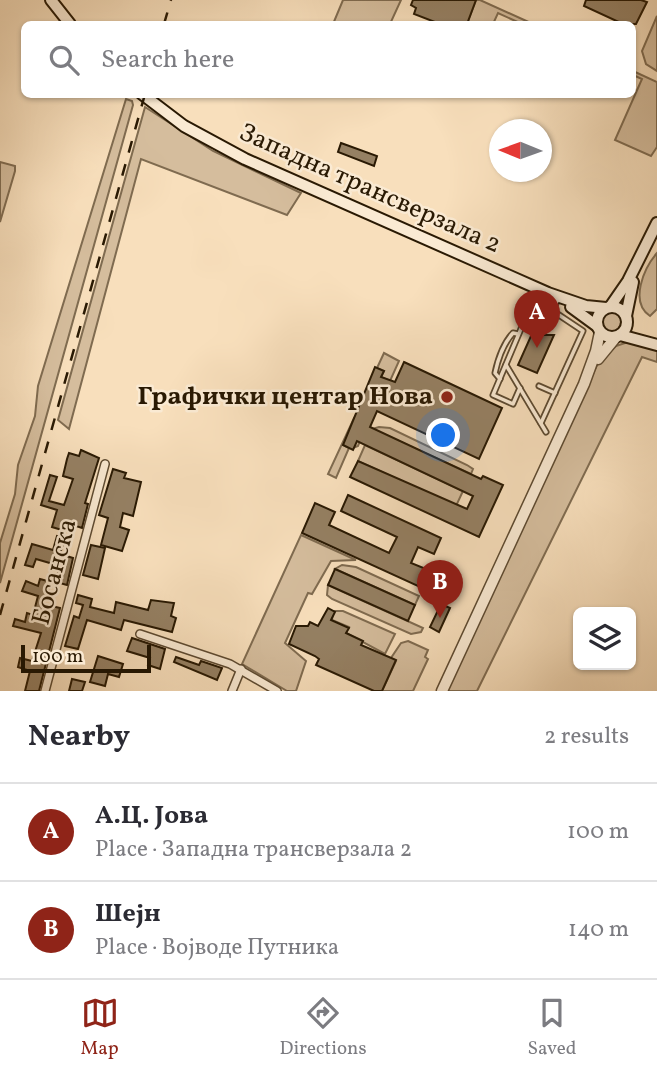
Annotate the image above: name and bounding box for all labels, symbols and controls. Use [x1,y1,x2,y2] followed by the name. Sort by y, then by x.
[21,21,636,98] search box
[45,41,83,79] icon: search
[101,42,234,78] text: Search here
[233,115,507,263] street label: Западна трансверзала 2
[489,119,552,182] north arrow
[514,290,560,348] pin: A
[138,379,433,415] place label: Графички центар Нова
[439,389,455,405] marker: Графички центар Нова
[426,418,460,452] your location
[24,515,86,629] street label: Босанска
[417,560,463,618] pin: B
[573,607,636,670] map controls
[573,607,636,670] button: layers
[21,642,150,674] scale bar
[32,644,83,670] text: 100 m
[28,716,130,758] text: Nearby
[544,721,629,753] text: 2 results
[95,798,208,834] text: А.Ц. Јова
[43,816,59,848] text: A
[567,816,629,848] text: 100 m
[95,834,412,866] text: Place · Западна трансверзала 2
[95,896,161,932] text: Шејн
[43,914,59,946] text: B
[568,914,629,946] text: 140 m
[95,932,339,964] text: Place · Војводе Путника
[80,994,119,1062] tab: Map
[280,994,367,1062] tab: Directions
[528,994,576,1062] tab: Saved

